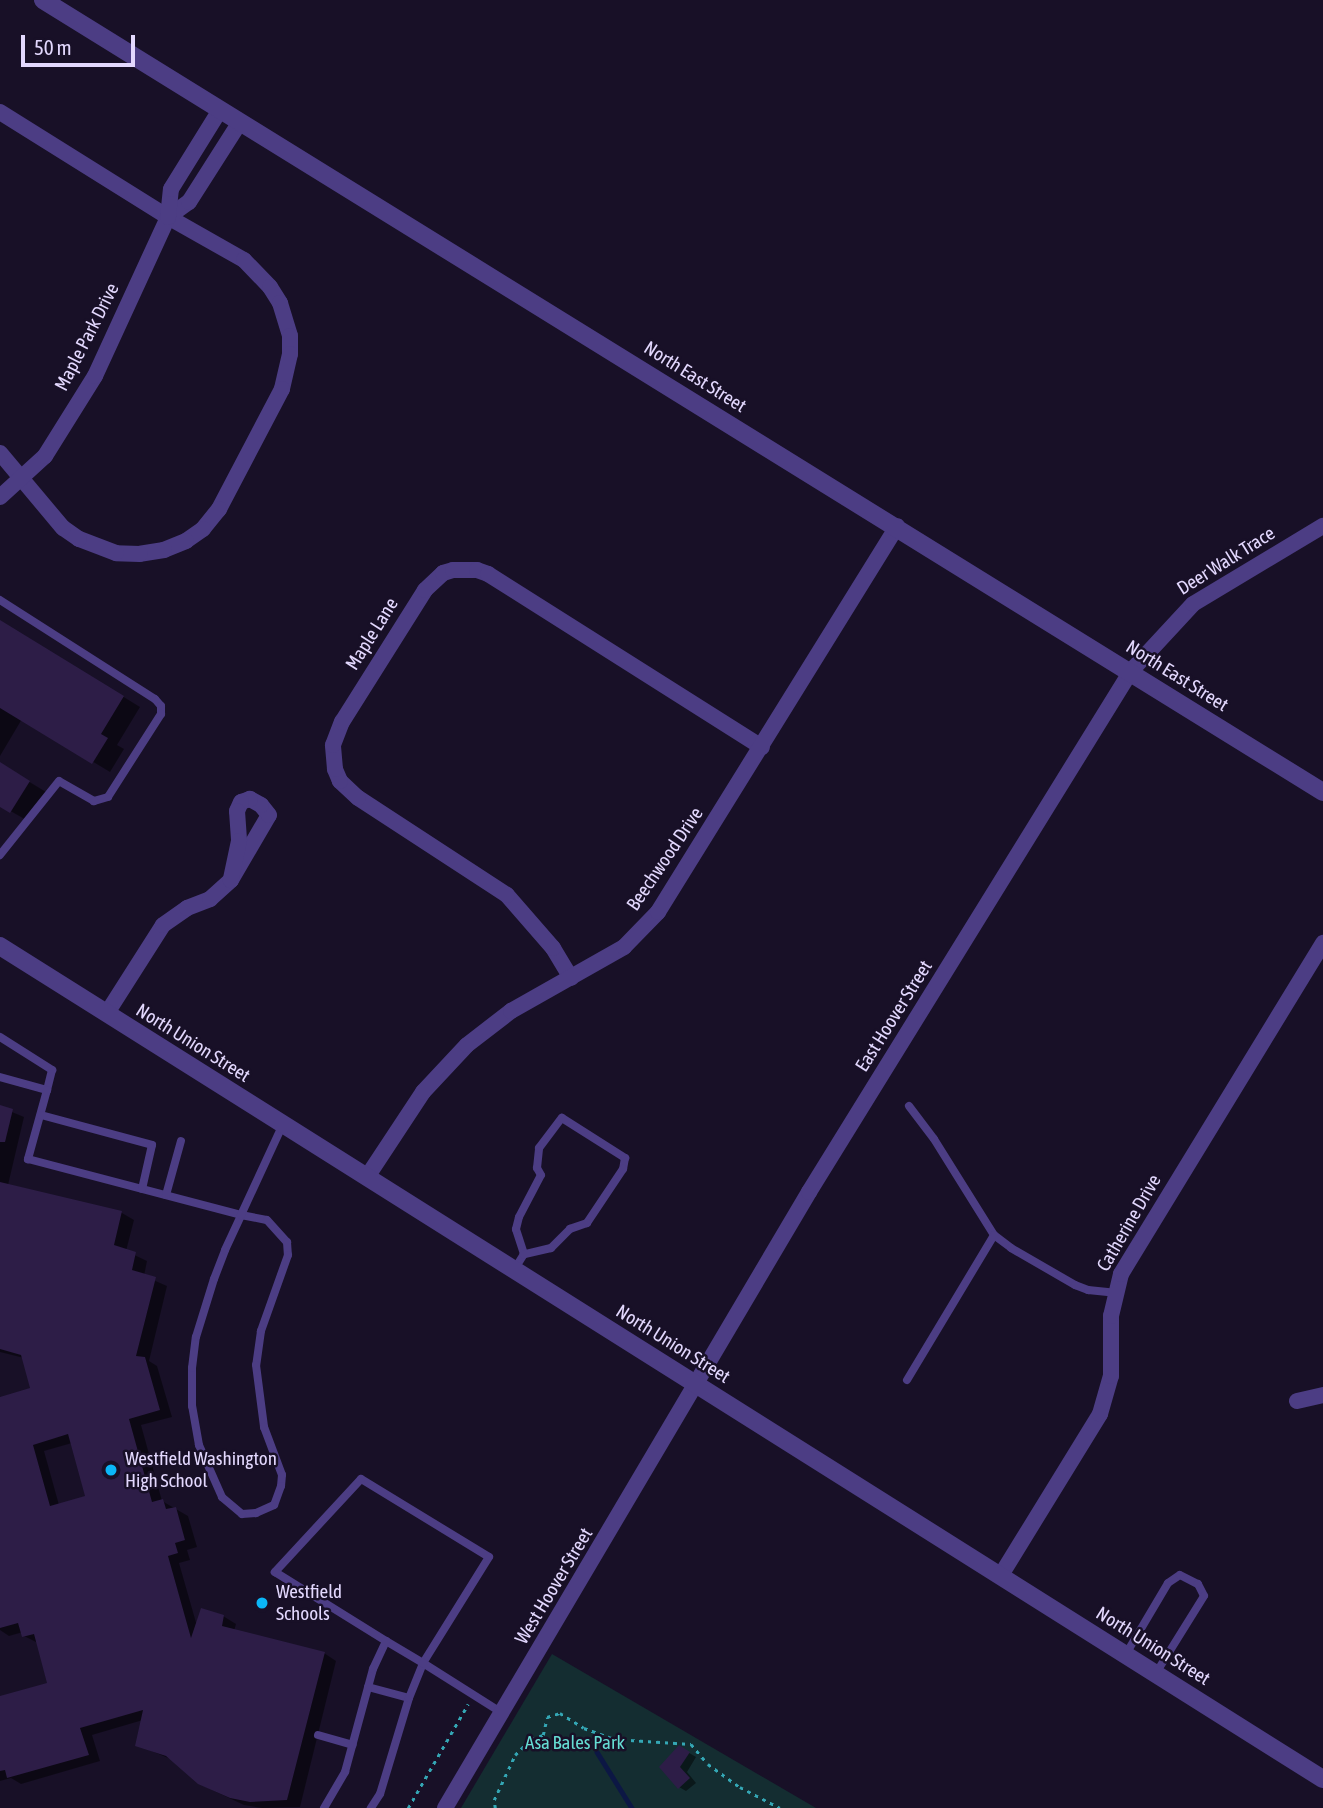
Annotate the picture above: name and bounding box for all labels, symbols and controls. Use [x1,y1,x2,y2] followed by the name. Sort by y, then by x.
[24,21,138,65] scale bar
[34,35,72,59] text: 50 m
[50,279,124,395] street label: Maple Park Drive
[640,337,750,417] street label: North East Street
[1173,522,1279,600] street label: Deer Walk Trace
[341,594,403,674] street label: Maple Lane
[1122,636,1232,716] street label: North East Street
[622,803,708,915] street label: Beechwood Drive
[851,956,937,1076] street label: East Hoover Street
[132,999,254,1087] street label: North Union Street
[1092,1171,1166,1275] street label: Catherine Drive
[612,1300,734,1388] street label: North Union Street
[125,1448,277,1492] place label: Westfield Washington High School
[103,1462,119,1478] marker: Westfield Washington High School
[510,1524,598,1648] street label: West Hoover Street
[276,1581,342,1625] place label: Westfield Schools
[254,1595,270,1611] marker: Westfield Schools
[1092,1602,1214,1690] street label: North Union Street
[525,1732,625,1754] park label: Asa Bales Park

